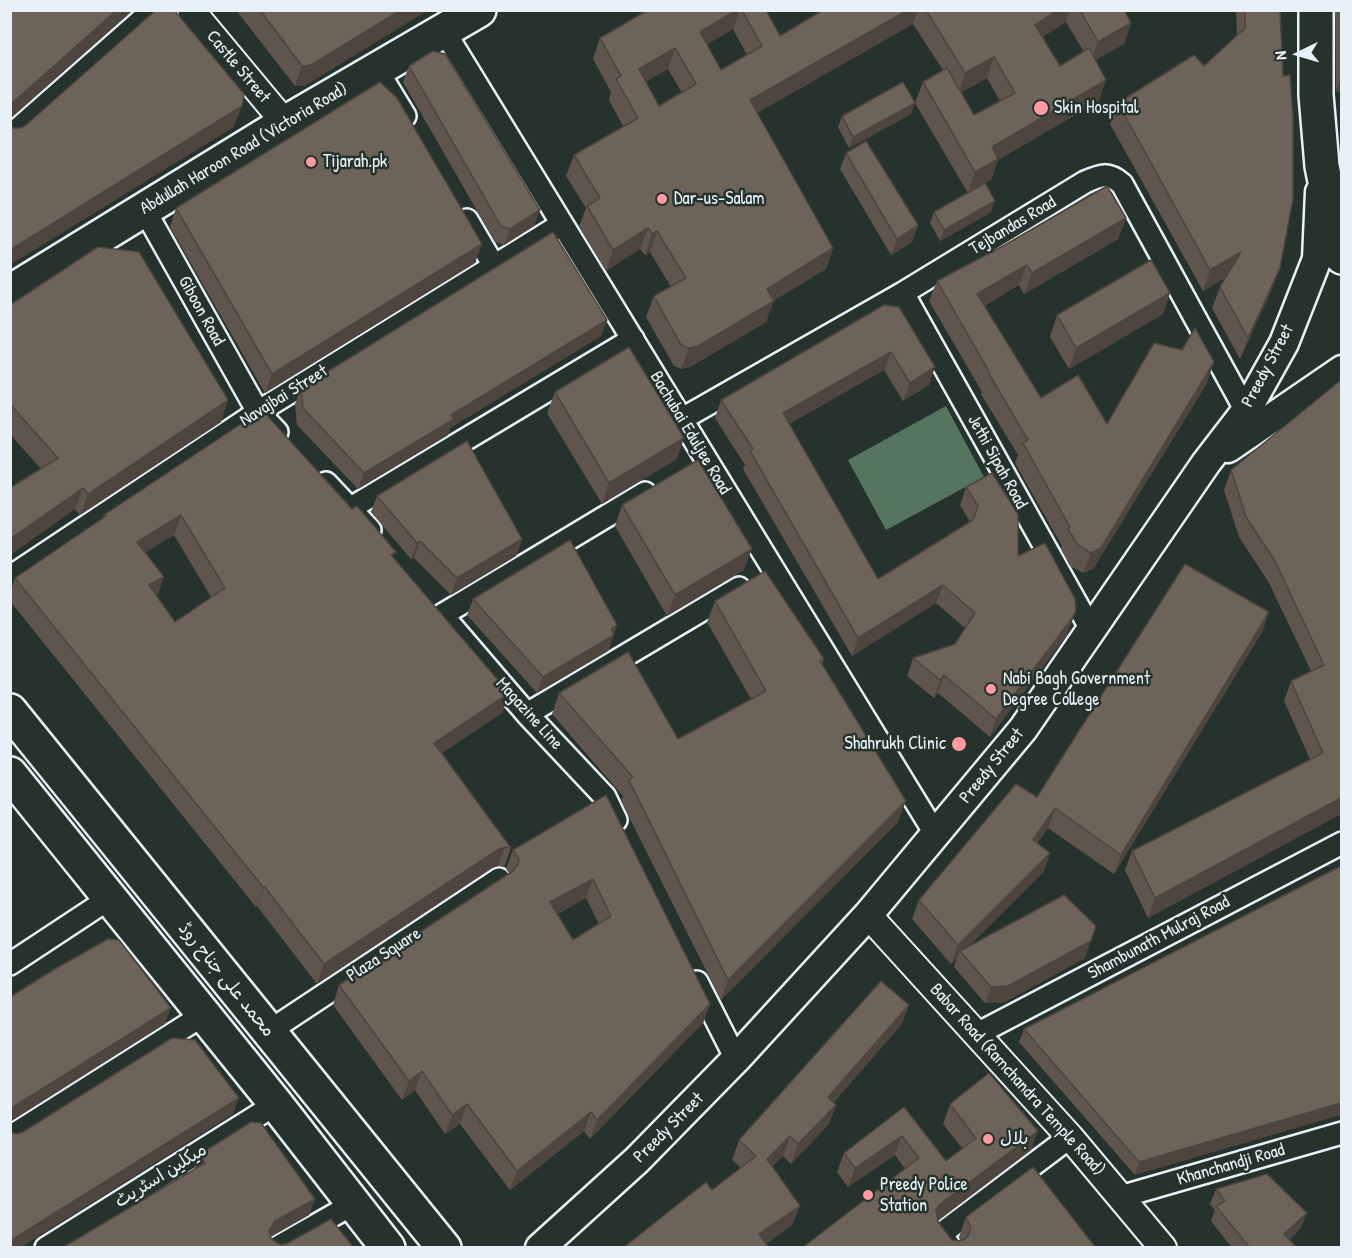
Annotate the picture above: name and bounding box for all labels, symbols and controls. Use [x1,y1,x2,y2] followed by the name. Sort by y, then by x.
[1268,24,1328,84] north arrow
[201,26,275,108] street label: Castle Street
[1269,50,1291,61] text: N
[136,78,352,220] street label: Abdullah Haroon Road (Victoria Road)
[1054,97,1138,119] place label: Skin Hospital
[1032,99,1050,117] marker: Skin Hospital
[323,151,387,173] place label: Tijarah.pk
[304,155,318,169] marker: Tijarah.pk
[674,188,765,210] place label: Dar-us-Salam
[655,192,669,206] marker: Dar-us-Salam
[966,192,1060,260] street label: Tejbandas Road
[173,272,229,350] street label: Giboon Road
[1237,321,1299,411] street label: Preedy Street
[236,360,332,432] street label: Navajbai Street
[645,368,735,498] street label: Bachubai Eduljee Road
[962,411,1032,513] street label: Jethi Sipah Road
[1003,668,1150,710] place label: Nabi Bagh Government Degree College
[491,673,567,755] street label: Magazine Line
[984,682,998,696] marker: Nabi Bagh Government Degree College
[955,724,1029,808] street label: Preedy Street
[844,733,946,755] place label: Shahrukh Clinic
[950,735,968,753] marker: Shahrukh Clinic
[1084,892,1234,984] street label: Shambunath Mulraj Road
[173,918,279,1042] street label: محمد علی جناح روڈ
[343,923,425,987] street label: Plaza Square
[925,979,1109,1181] street label: Babar Road (Ramchandra Temple Road)
[629,1088,709,1168] street label: Preedy Street
[1000,1128,1028,1150] place label: بلال
[981,1132,995,1146] marker: بلال
[111,1139,211,1213] street label: میکلین اسٹریٹ
[1175,1139,1287,1191] street label: Khanchandji Road
[880,1174,968,1216] place label: Preedy Police Station
[861,1188,875,1202] marker: Preedy Police Station

